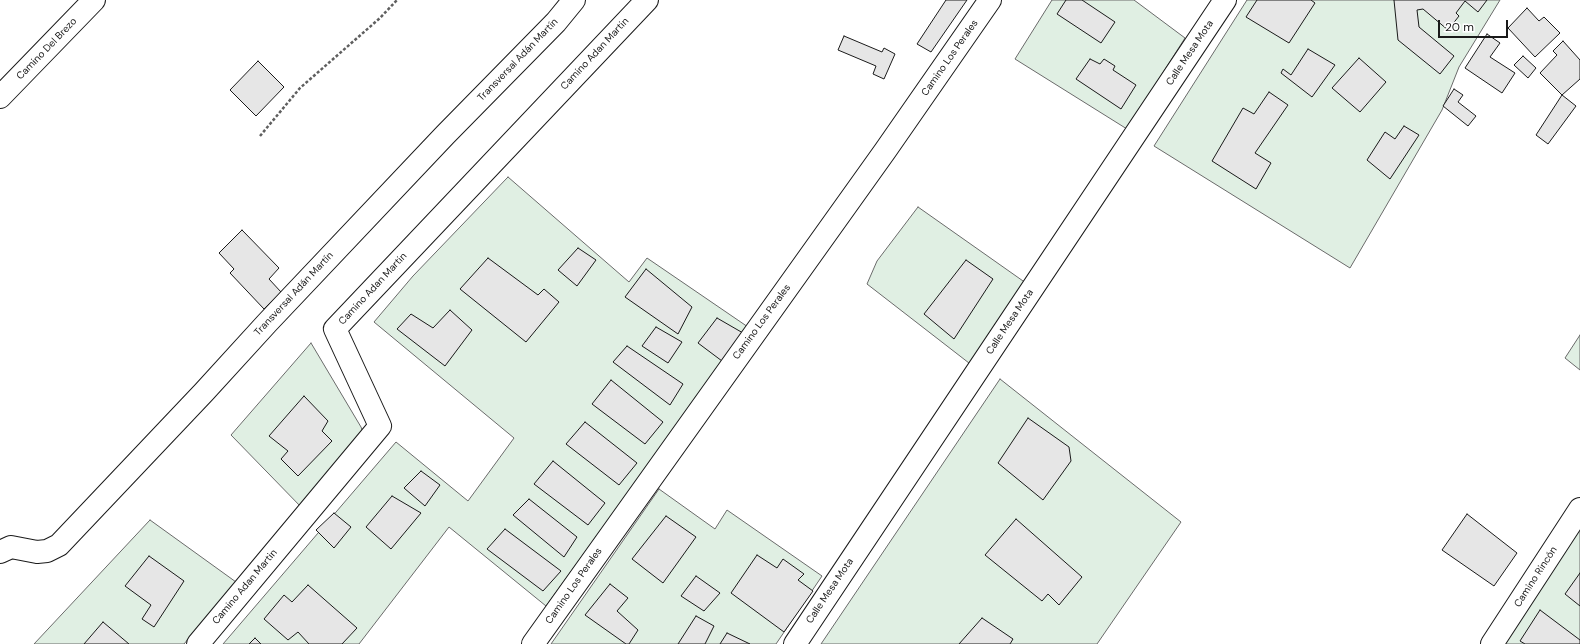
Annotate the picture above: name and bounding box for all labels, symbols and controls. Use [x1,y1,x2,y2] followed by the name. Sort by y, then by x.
[1440,12,1510,38] scale bar
[558,15,632,93] street label: Camino Adan Martin
[14,16,80,82] street label: Camino Del Brezo
[475,16,561,104] street label: Transversal Adán Martín
[919,18,981,98] street label: Camino Los Perales
[1164,18,1216,88] street label: Calle Mesa Mota
[1445,19,1474,35] text: 20 m
[252,250,336,338] street label: Transversal Adán Martín
[336,250,410,328] street label: Camino Adan Martin
[731,282,793,362] street label: Camino Los Perales
[984,287,1036,357] street label: Calle Mesa Mota
[1512,544,1560,610] street label: Camino Rincón
[543,546,605,626] street label: Camino Los Perales
[210,547,280,627] street label: Camino Adan Martin
[804,556,856,626] street label: Calle Mesa Mota

